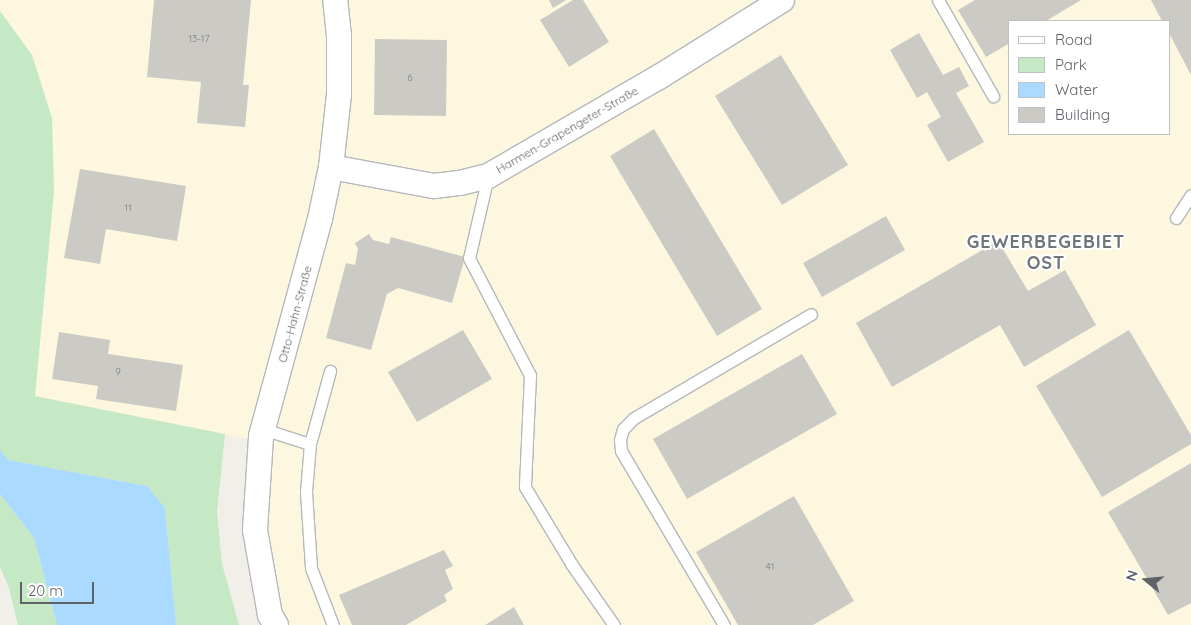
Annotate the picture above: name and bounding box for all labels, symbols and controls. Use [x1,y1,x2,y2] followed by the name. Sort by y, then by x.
[1008,20,1171,135] legend
[1055,30,1092,49] text: Road
[188,33,210,45] house number: 13-17
[1055,55,1087,74] text: Park
[407,72,413,84] house number: 6
[1055,80,1098,99] text: Water
[493,83,641,177] street label: Harmen-Grapengeter-Straße
[1055,105,1110,124] text: Building
[124,202,132,214] house number: 11
[965,232,1127,274] district label: GEWERBEGEBIET OST
[275,264,315,364] street label: Otto-Hahn-Straße
[115,366,121,378] house number: 9
[1121,555,1171,605] north arrow
[766,561,774,573] house number: 41
[1122,568,1142,583] text: N
[22,572,96,604] scale bar
[28,581,63,600] text: 20 m

